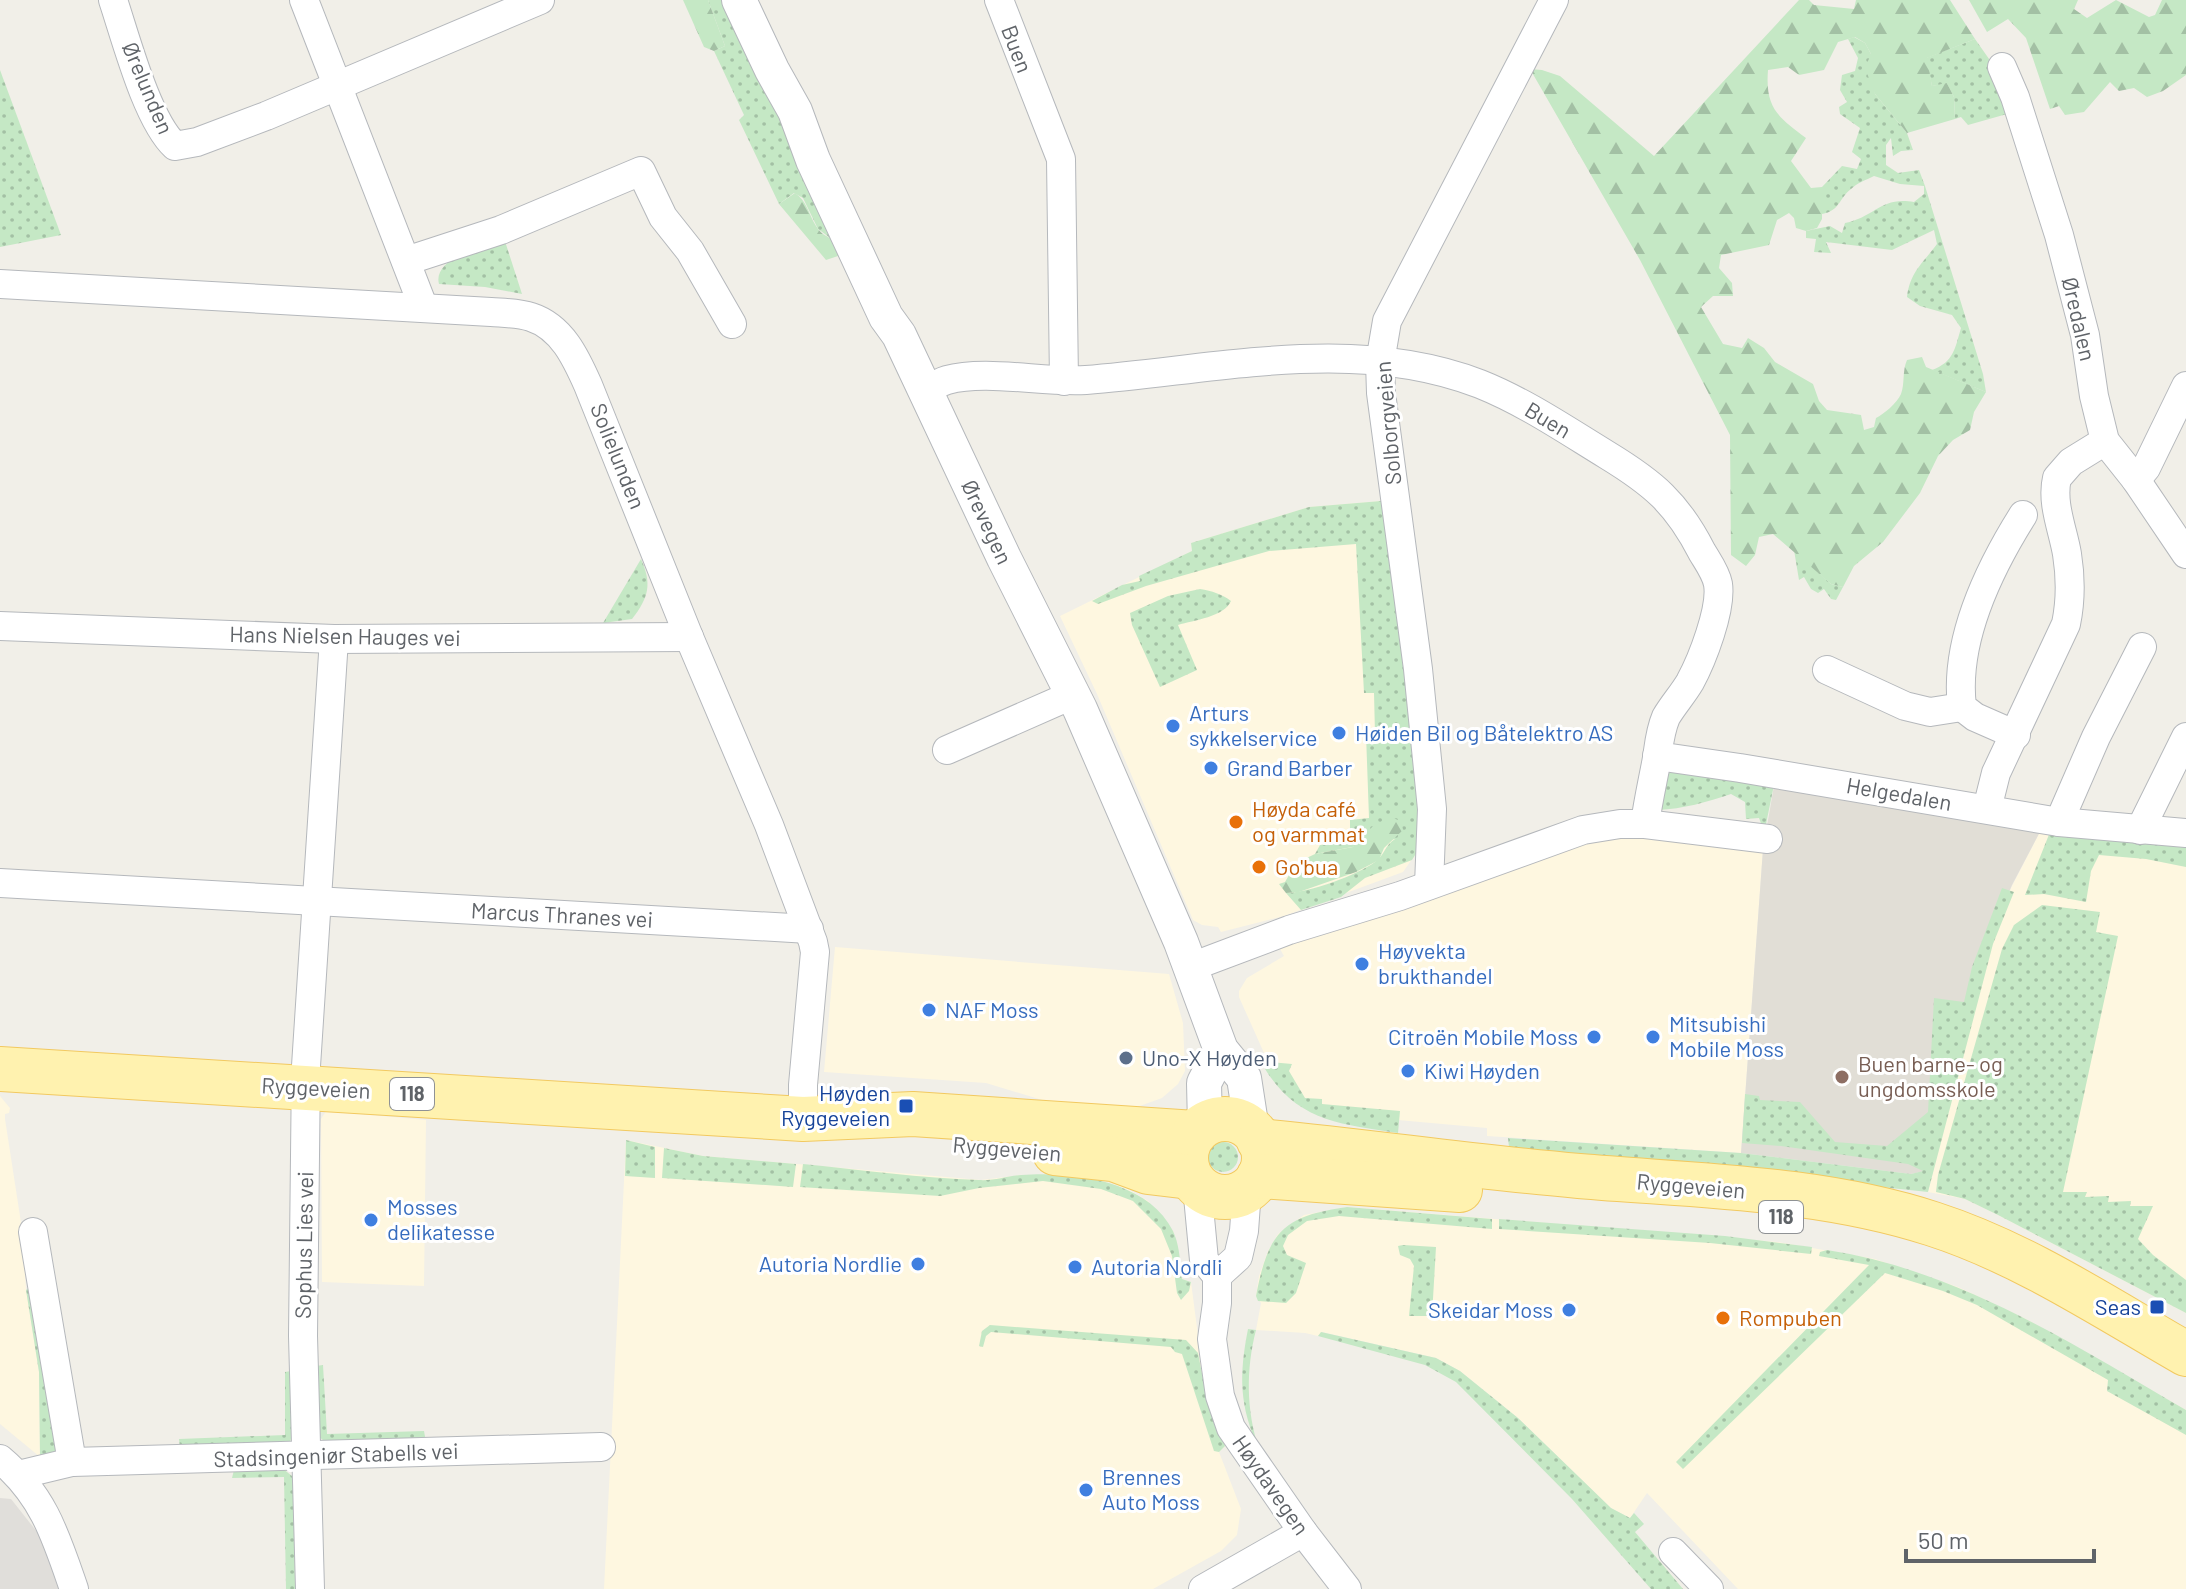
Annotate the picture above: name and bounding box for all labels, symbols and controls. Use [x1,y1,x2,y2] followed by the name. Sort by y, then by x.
[997,21,1039,76] street label: Buen
[118,38,180,138] street label: Ørelunden
[2058,274,2102,363] street label: Øredalen
[1369,360,1405,486] street label: Solborgveien
[1521,395,1576,443] street label: Buen
[586,399,652,512] street label: Solielunden
[957,475,1019,568] street label: Ørevegen
[229,620,461,650] street label: Hans Nielsen Hauges vei
[1189,699,1318,750] place label: Arturs sykkelservice
[1164,717,1182,735] marker: Arturs sykkelservice
[1355,719,1613,745] place label: Høiden Bil og Båtelektro AS
[1330,724,1348,742] marker: Høiden Bil og Båtelektro AS
[1227,754,1352,780] place label: Grand Barber
[1202,759,1220,777] marker: Grand Barber
[1844,771,1954,815] street label: Helgedalen
[1252,795,1365,846] place label: Høyda café og varmmat
[1227,813,1245,831] marker: Høyda café og varmmat
[1275,853,1338,879] place label: Go'bua
[1250,858,1268,876] marker: Go'bua
[470,896,654,932] street label: Marcus Thranes vei
[1378,937,1492,988] place label: Høyvekta brukthandel
[1353,955,1371,973] marker: Høyvekta brukthandel
[945,996,1039,1022] place label: NAF Moss
[920,1001,938,1019] marker: NAF Moss
[1669,1010,1784,1061] place label: Mitsubishi Mobile Moss
[1388,1023,1578,1049] place label: Citroën Mobile Moss
[1585,1028,1603,1046] marker: Citroën Mobile Moss
[1644,1028,1662,1046] marker: Mitsubishi Mobile Moss
[1142,1044,1277,1070] place label: Uno-X Høyden
[1117,1049,1135,1067] marker: Uno-X Høyden
[1858,1050,2003,1101] place label: Buen barne- og ungdomsskole
[1424,1057,1540,1083] place label: Kiwi Høyden
[1399,1062,1417,1080] marker: Kiwi Høyden
[1833,1068,1851,1086] marker: Buen barne- og ungdomsskole
[261,1071,371,1103] street label: Ryggeveien
[390,1078,434,1110] road number: 118
[781,1079,890,1130] place label: Høyden Ryggeveien
[897,1097,915,1115] marker: Høyden Ryggeveien
[952,1130,1063,1166] street label: Ryggeveien
[1636,1167,1747,1203] street label: Ryggeveien
[289,1171,317,1319] street label: Sophus Lies vei
[387,1193,495,1244] place label: Mosses delikatesse
[1759,1201,1803,1233] road number: 118
[362,1211,380,1229] marker: Mosses delikatesse
[759,1250,902,1276] place label: Autoria Nordlie
[1091,1253,1223,1279] place label: Autoria Nordli
[909,1255,927,1273] marker: Autoria Nordlie
[1066,1258,1084,1276] marker: Autoria Nordli
[2095,1293,2141,1319] place label: Seas
[1428,1296,1553,1322] place label: Skeidar Moss
[2148,1298,2166,1316] marker: Seas
[1560,1301,1578,1319] marker: Skeidar Moss
[1739,1304,1842,1330] place label: Rompuben
[1714,1309,1732,1327] marker: Rompuben
[1228,1430,1316,1539] street label: Høydavegen
[213,1437,459,1471] street label: Stadsingeniør Stabells vei
[1102,1463,1200,1514] place label: Brennes Auto Moss
[1077,1481,1095,1499] marker: Brennes Auto Moss
[1906,1513,2094,1563] scale bar
[1918,1525,1969,1554] text: 50 m

